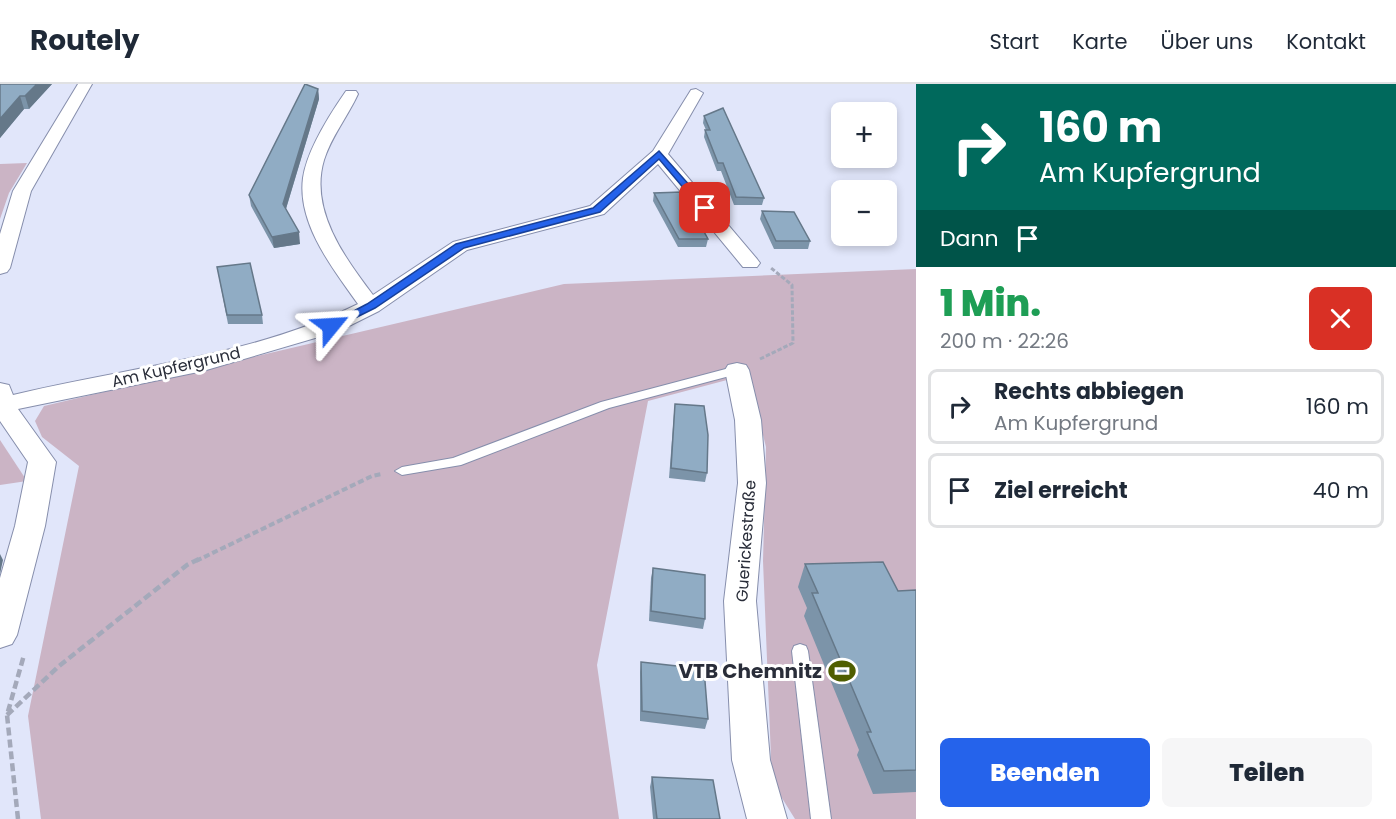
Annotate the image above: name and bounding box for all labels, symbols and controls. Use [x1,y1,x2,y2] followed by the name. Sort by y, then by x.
[30,21,140,60] text: Routely
[990,27,1039,56] text: Start
[1072,27,1128,56] text: Karte
[1161,27,1253,56] text: Über uns
[1286,27,1366,56] text: Kontakt
[1039,98,1162,157] text: 160 m
[831,102,897,246] map controls
[831,102,897,168] button: +
[940,108,1018,186] icon: right
[1039,154,1261,191] text: Am Kupfergrund
[831,180,897,246] button: −
[679,182,730,233] pin
[688,191,721,224] icon: arrive
[1011,222,1044,255] icon: arrive
[940,223,999,254] text: Dann
[940,278,1041,329] text: 1 Min.
[1309,287,1372,350] button: close
[299,294,363,358] position arrow
[940,327,1069,355] text: 200 m · 22:26
[109,341,243,393] street label: Am Kupfergrund
[994,376,1184,407] text: Rechts abbiegen
[943,390,976,423] icon: right
[1306,391,1369,422] text: 160 m
[994,409,1158,437] text: Am Kupfergrund
[943,474,976,507] icon: arrive
[994,475,1128,506] text: Ziel erreicht
[1313,475,1369,506] text: 40 m
[730,479,762,603] street label: Guerickestraße
[827,656,857,686] sports icon: VTB Chemnitz
[679,657,822,685] place label: VTB Chemnitz
[940,738,1150,807] button: Beenden
[1162,738,1372,807] button: Teilen

